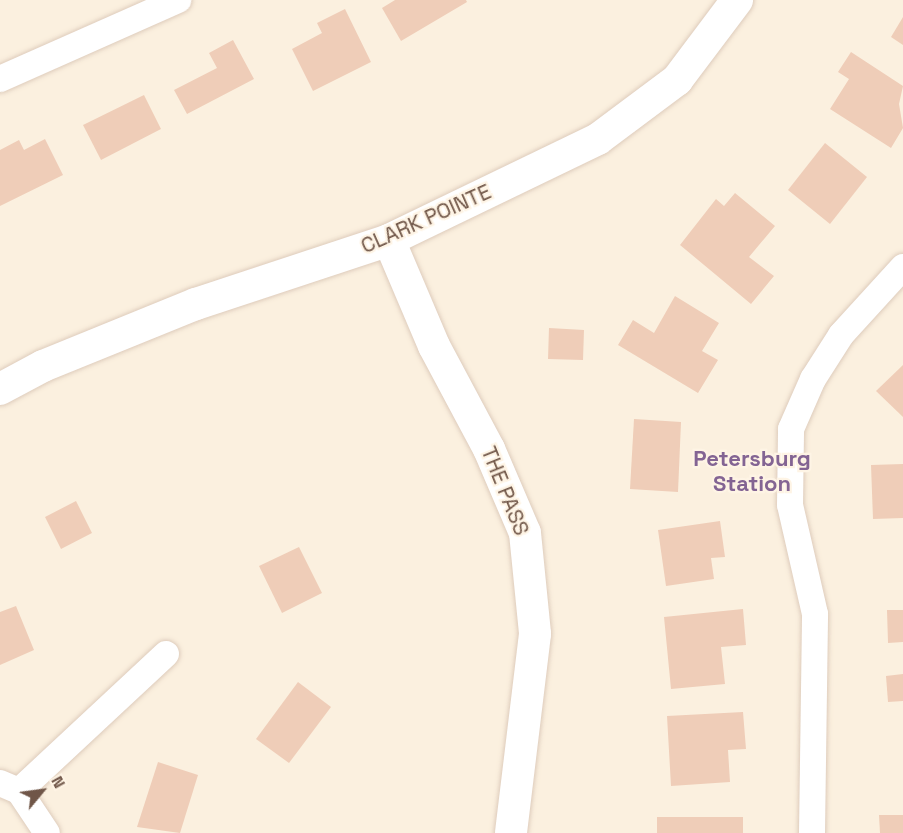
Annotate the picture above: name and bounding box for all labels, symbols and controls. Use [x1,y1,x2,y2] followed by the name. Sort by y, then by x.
[357,179,495,259] street label: CLARK POINTE
[476,443,534,539] street label: THE PASS
[693,445,811,496] district label: Petersburg Station
[12,761,72,821] north arrow
[46,772,70,792] text: N

